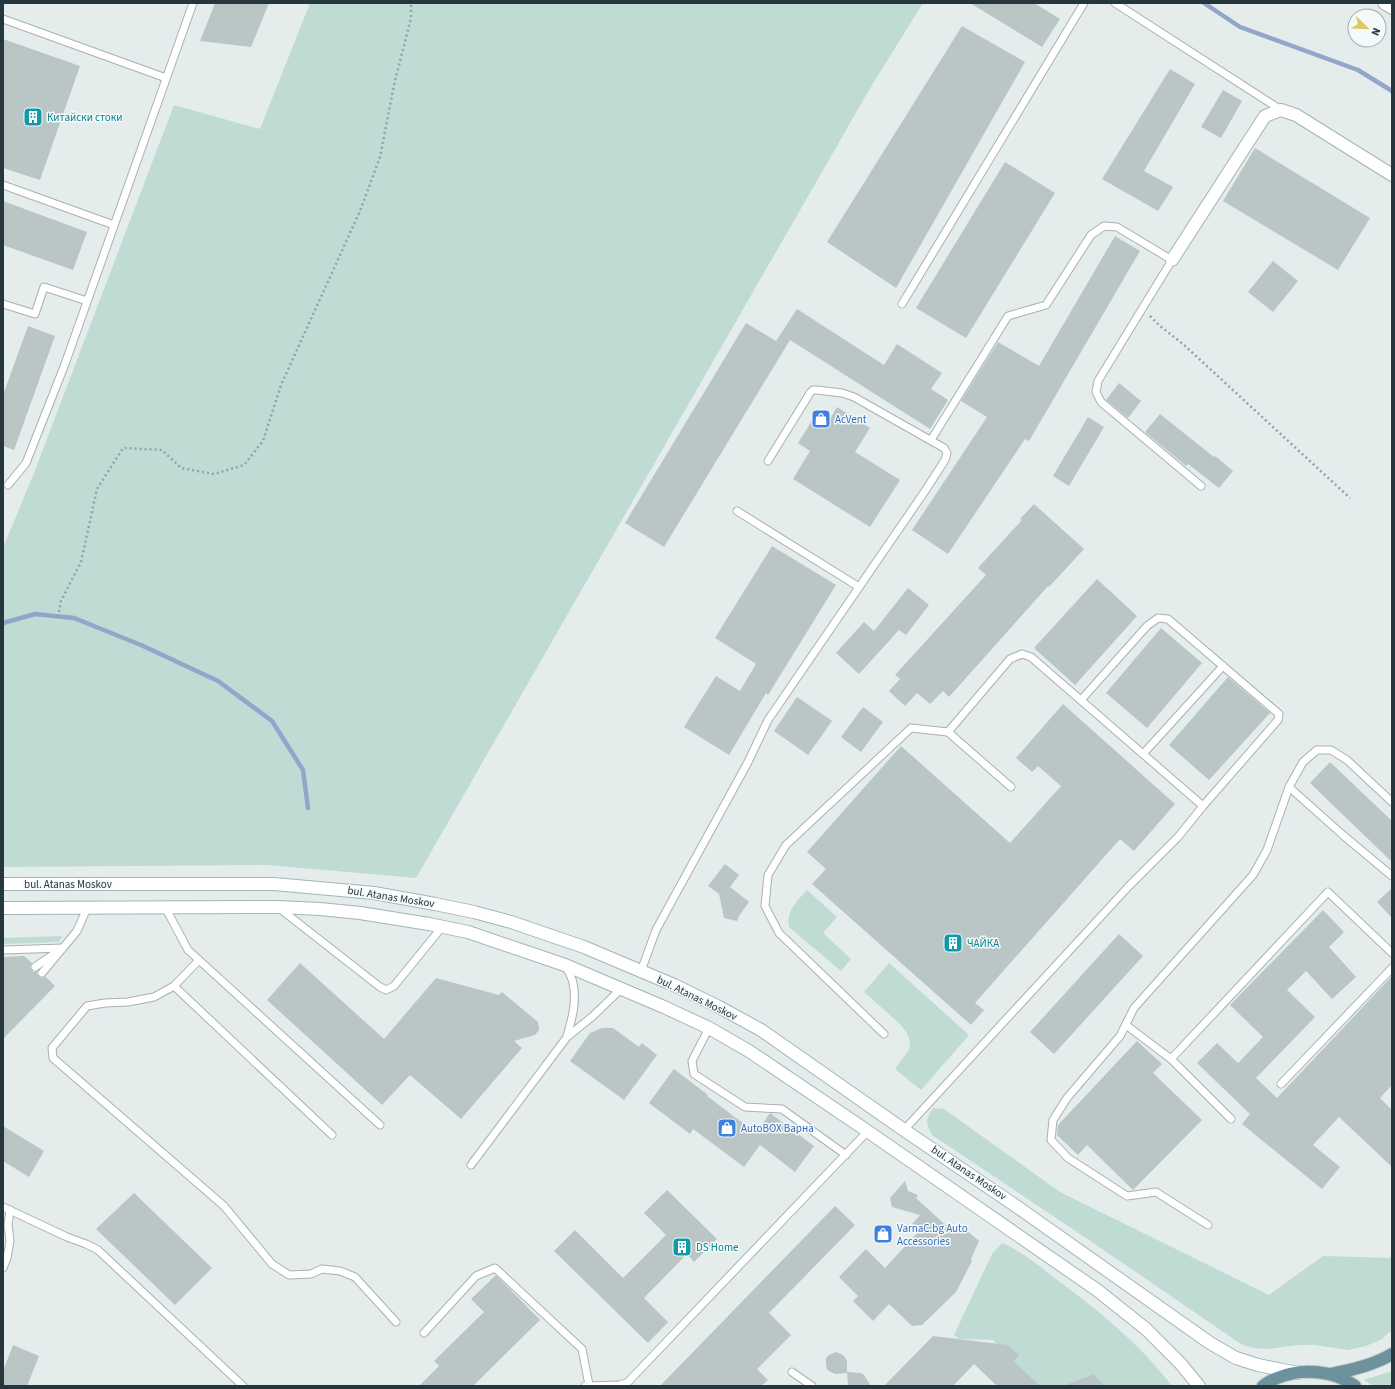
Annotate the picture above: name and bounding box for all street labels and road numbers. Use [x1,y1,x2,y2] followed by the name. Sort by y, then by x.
[24,877,112,892] street label: bul. Atanas Moskov
[346,883,436,911] street label: bul. Atanas Moskov
[654,972,740,1024] street label: bul. Atanas Moskov
[928,1142,1010,1204] street label: bul. Atanas Moskov

